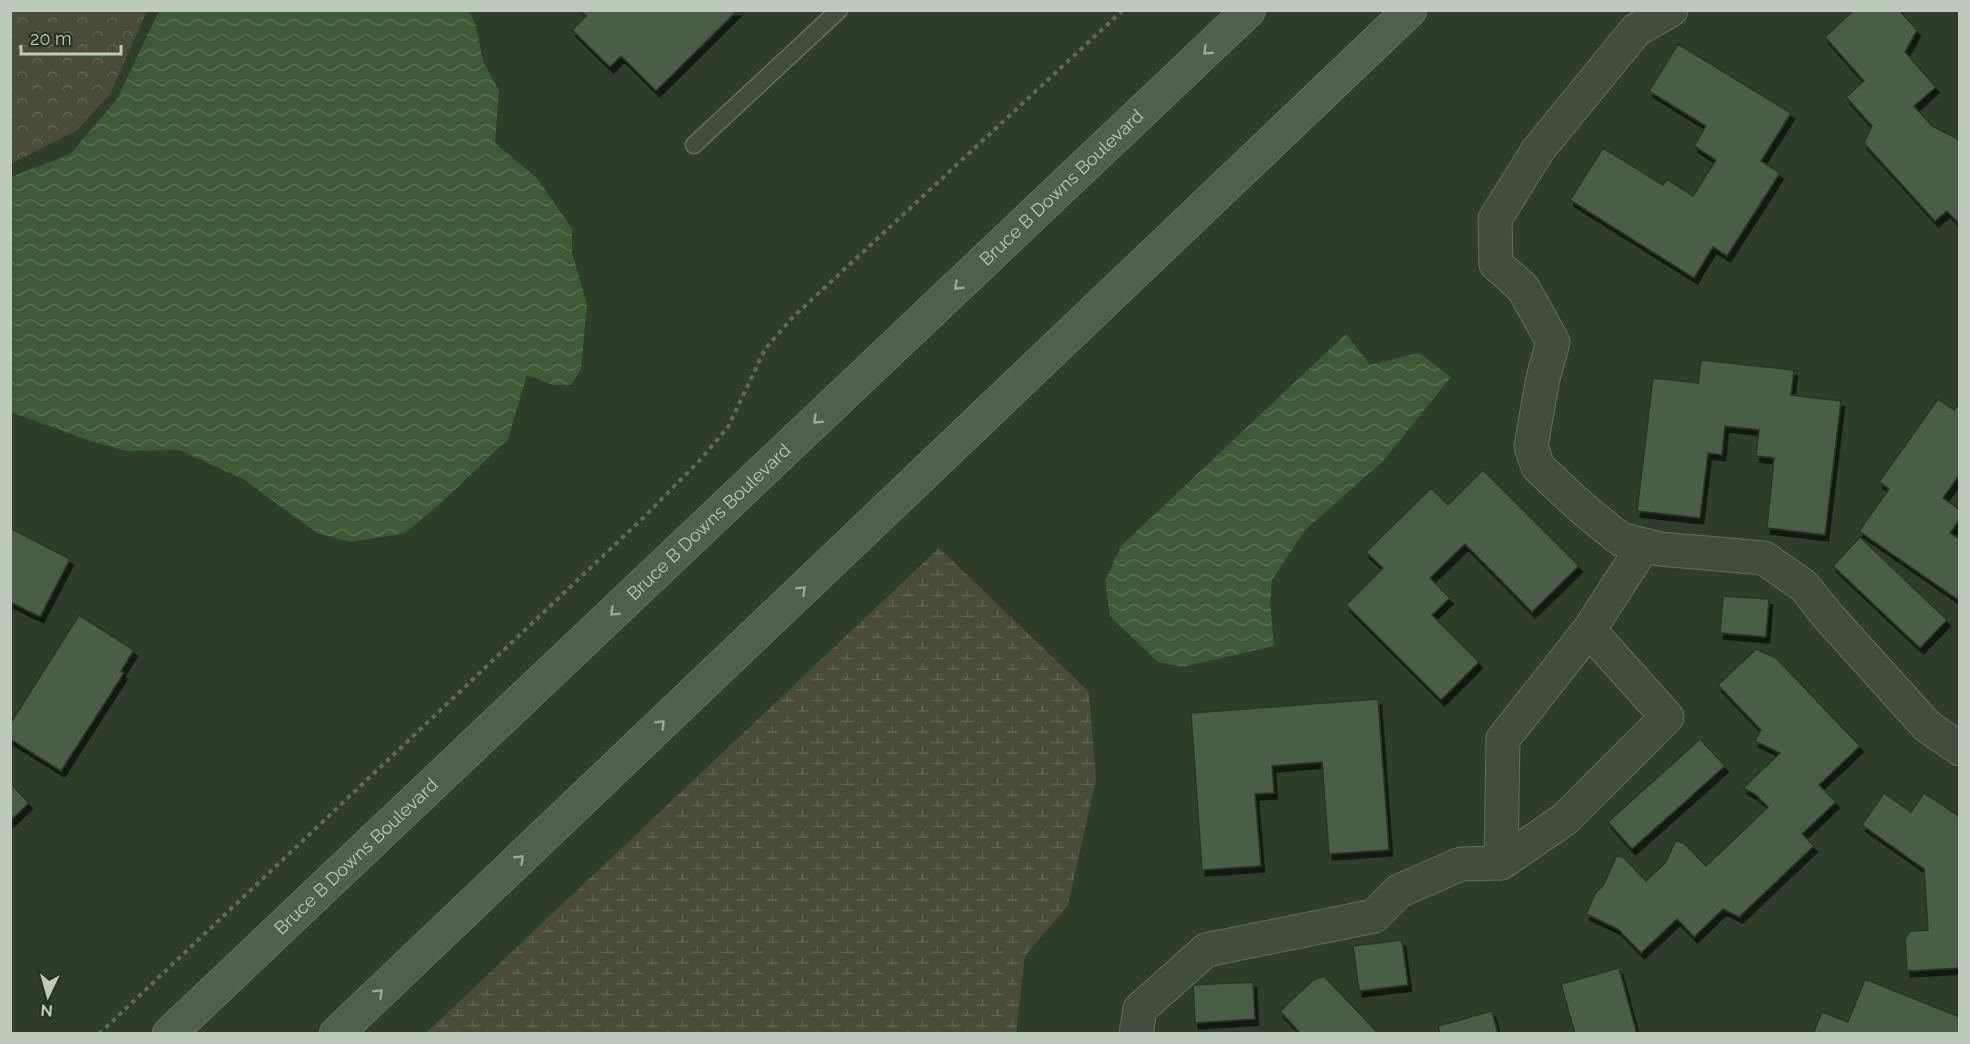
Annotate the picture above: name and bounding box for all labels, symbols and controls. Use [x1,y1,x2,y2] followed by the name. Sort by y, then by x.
[21,18,122,56] scale bar
[30,28,72,49] text: 20 m
[1203,44,1213,55] one-way arrow
[975,105,1147,270] street label: Bruce B Downs Boulevard
[955,279,965,290] one-way arrow
[813,413,823,424] one-way arrow
[622,439,795,604] street label: Bruce B Downs Boulevard
[795,586,806,597] one-way arrow
[611,605,621,616] one-way arrow
[654,720,664,731] one-way arrow
[270,774,442,939] street label: Bruce B Downs Boulevard
[512,855,523,866] one-way arrow
[18,966,78,1026] north arrow
[372,989,382,1000] one-way arrow
[40,1000,54,1020] text: N

